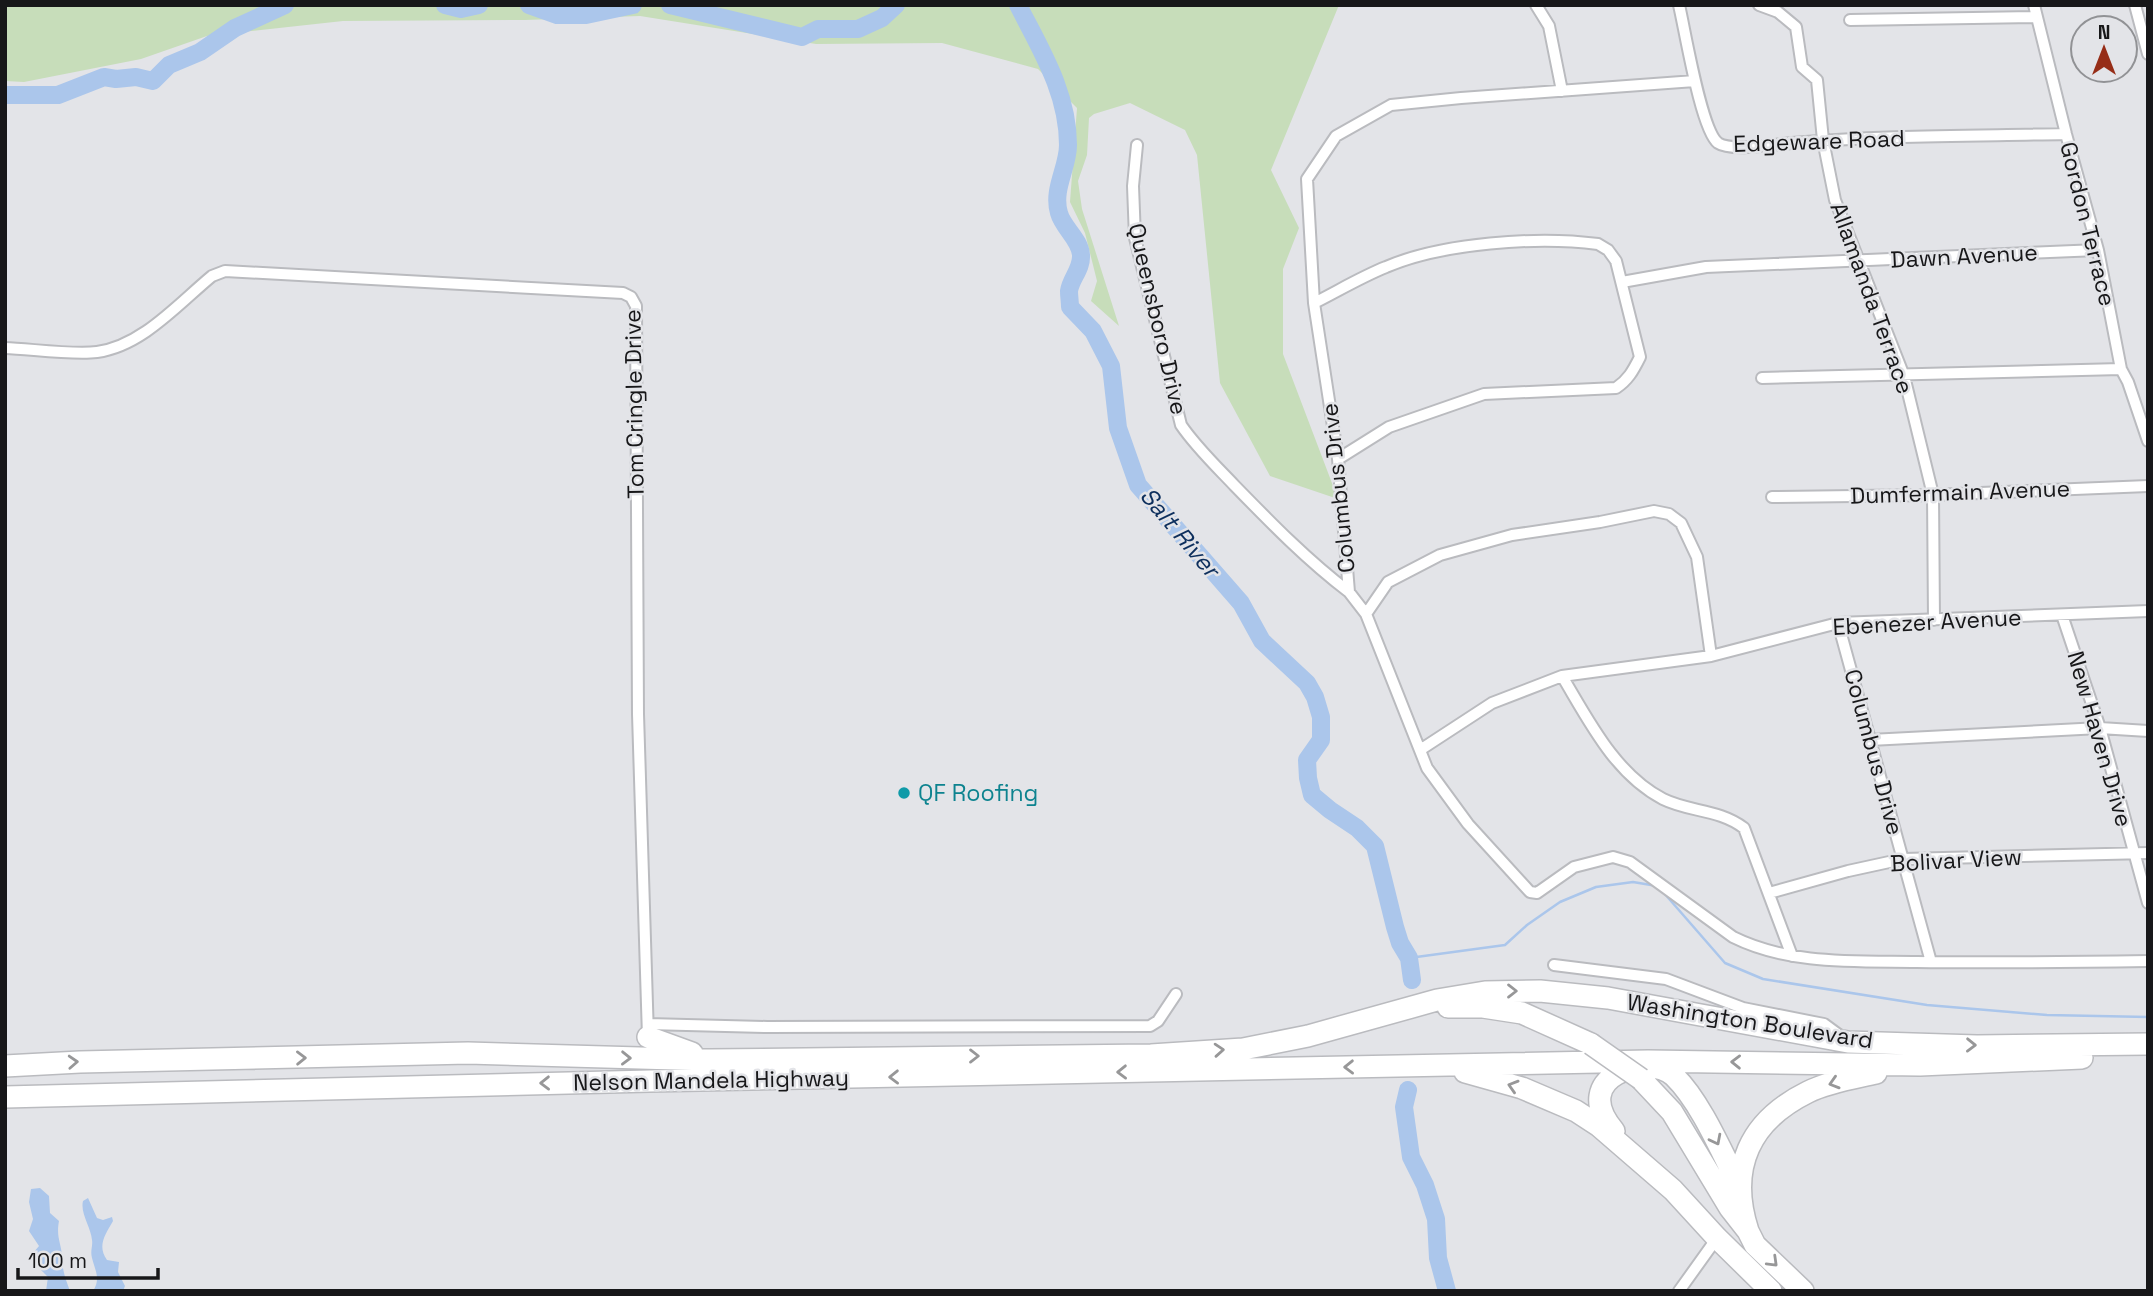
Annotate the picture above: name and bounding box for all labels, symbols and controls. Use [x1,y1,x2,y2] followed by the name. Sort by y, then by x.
[2069,14,2139,84] north arrow
[2098,20,2110,45] text: N
[1733,123,1905,159] street label: Edgeware Road
[2053,139,2123,309] street label: Gordon Terrace
[1823,198,1921,398] street label: Allamanda Terrace
[1121,220,1195,418] street label: Queensboro Drive
[1890,237,2038,275] street label: Dawn Avenue
[617,309,651,499] street label: Tom Cringle Drive
[1314,402,1362,574] street label: Columbus Drive
[1849,473,2071,511] street label: Dumfermain Avenue
[1133,481,1229,586] water label: Salt River
[1832,602,2022,642] street label: Ebenezer Avenue
[2061,648,2139,830] street label: New Haven Drive
[1837,666,1911,838] street label: Columbus Drive
[918,778,1038,808] place label: QF Roofing
[896,785,912,801] marker: QF Roofing
[1889,842,2023,878] street label: Bolivar View
[1507,983,1518,999] one-way arrow
[1625,987,1875,1055] street label: Washington Boulevard
[1967,1037,1977,1053] one-way arrow
[1214,1043,1225,1058] one-way arrow
[970,1048,980,1064] one-way arrow
[296,1050,307,1066] one-way arrow
[621,1051,632,1066] one-way arrow
[1730,1054,1740,1070] one-way arrow
[68,1055,79,1070] one-way arrow
[1344,1060,1355,1075] one-way arrow
[573,1063,849,1097] street label: Nelson Mandela Highway
[1116,1064,1127,1079] one-way arrow
[889,1069,899,1085] one-way arrow
[1828,1075,1840,1090] one-way arrow
[539,1076,550,1091] one-way arrow
[1507,1079,1519,1094] one-way arrow
[1707,1133,1721,1145] one-way arrow
[18,1236,158,1280] scale bar
[28,1247,87,1274] text: 100 m
[1765,1254,1778,1267] one-way arrow

